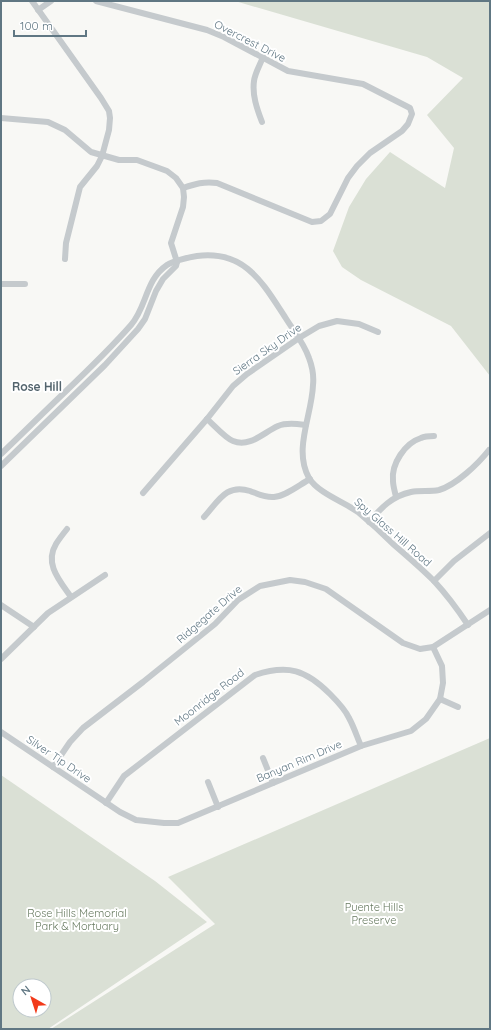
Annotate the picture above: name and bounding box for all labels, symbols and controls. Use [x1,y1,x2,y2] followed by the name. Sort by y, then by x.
[14,12,86,38] scale bar
[212,17,288,65] street label: Overcrest Drive
[20,18,53,33] text: 100 m
[230,320,304,378] street label: Sierra Sky Drive
[12,379,62,394] district label: Rose Hill
[351,495,435,569] street label: Spy Glass Hill Road
[173,582,245,646] street label: Ridgegate Drive
[171,665,247,729] street label: Moonridge Road
[24,732,94,786] street label: Silver Tip Drive
[254,737,344,785] street label: Banyan Rim Drive
[345,900,403,927] park label: Puente Hills Preserve
[27,906,127,933] park label: Rose Hills Memorial Park & Mortuary
[12,978,52,1018] north arrow
[18,982,33,998] text: N

